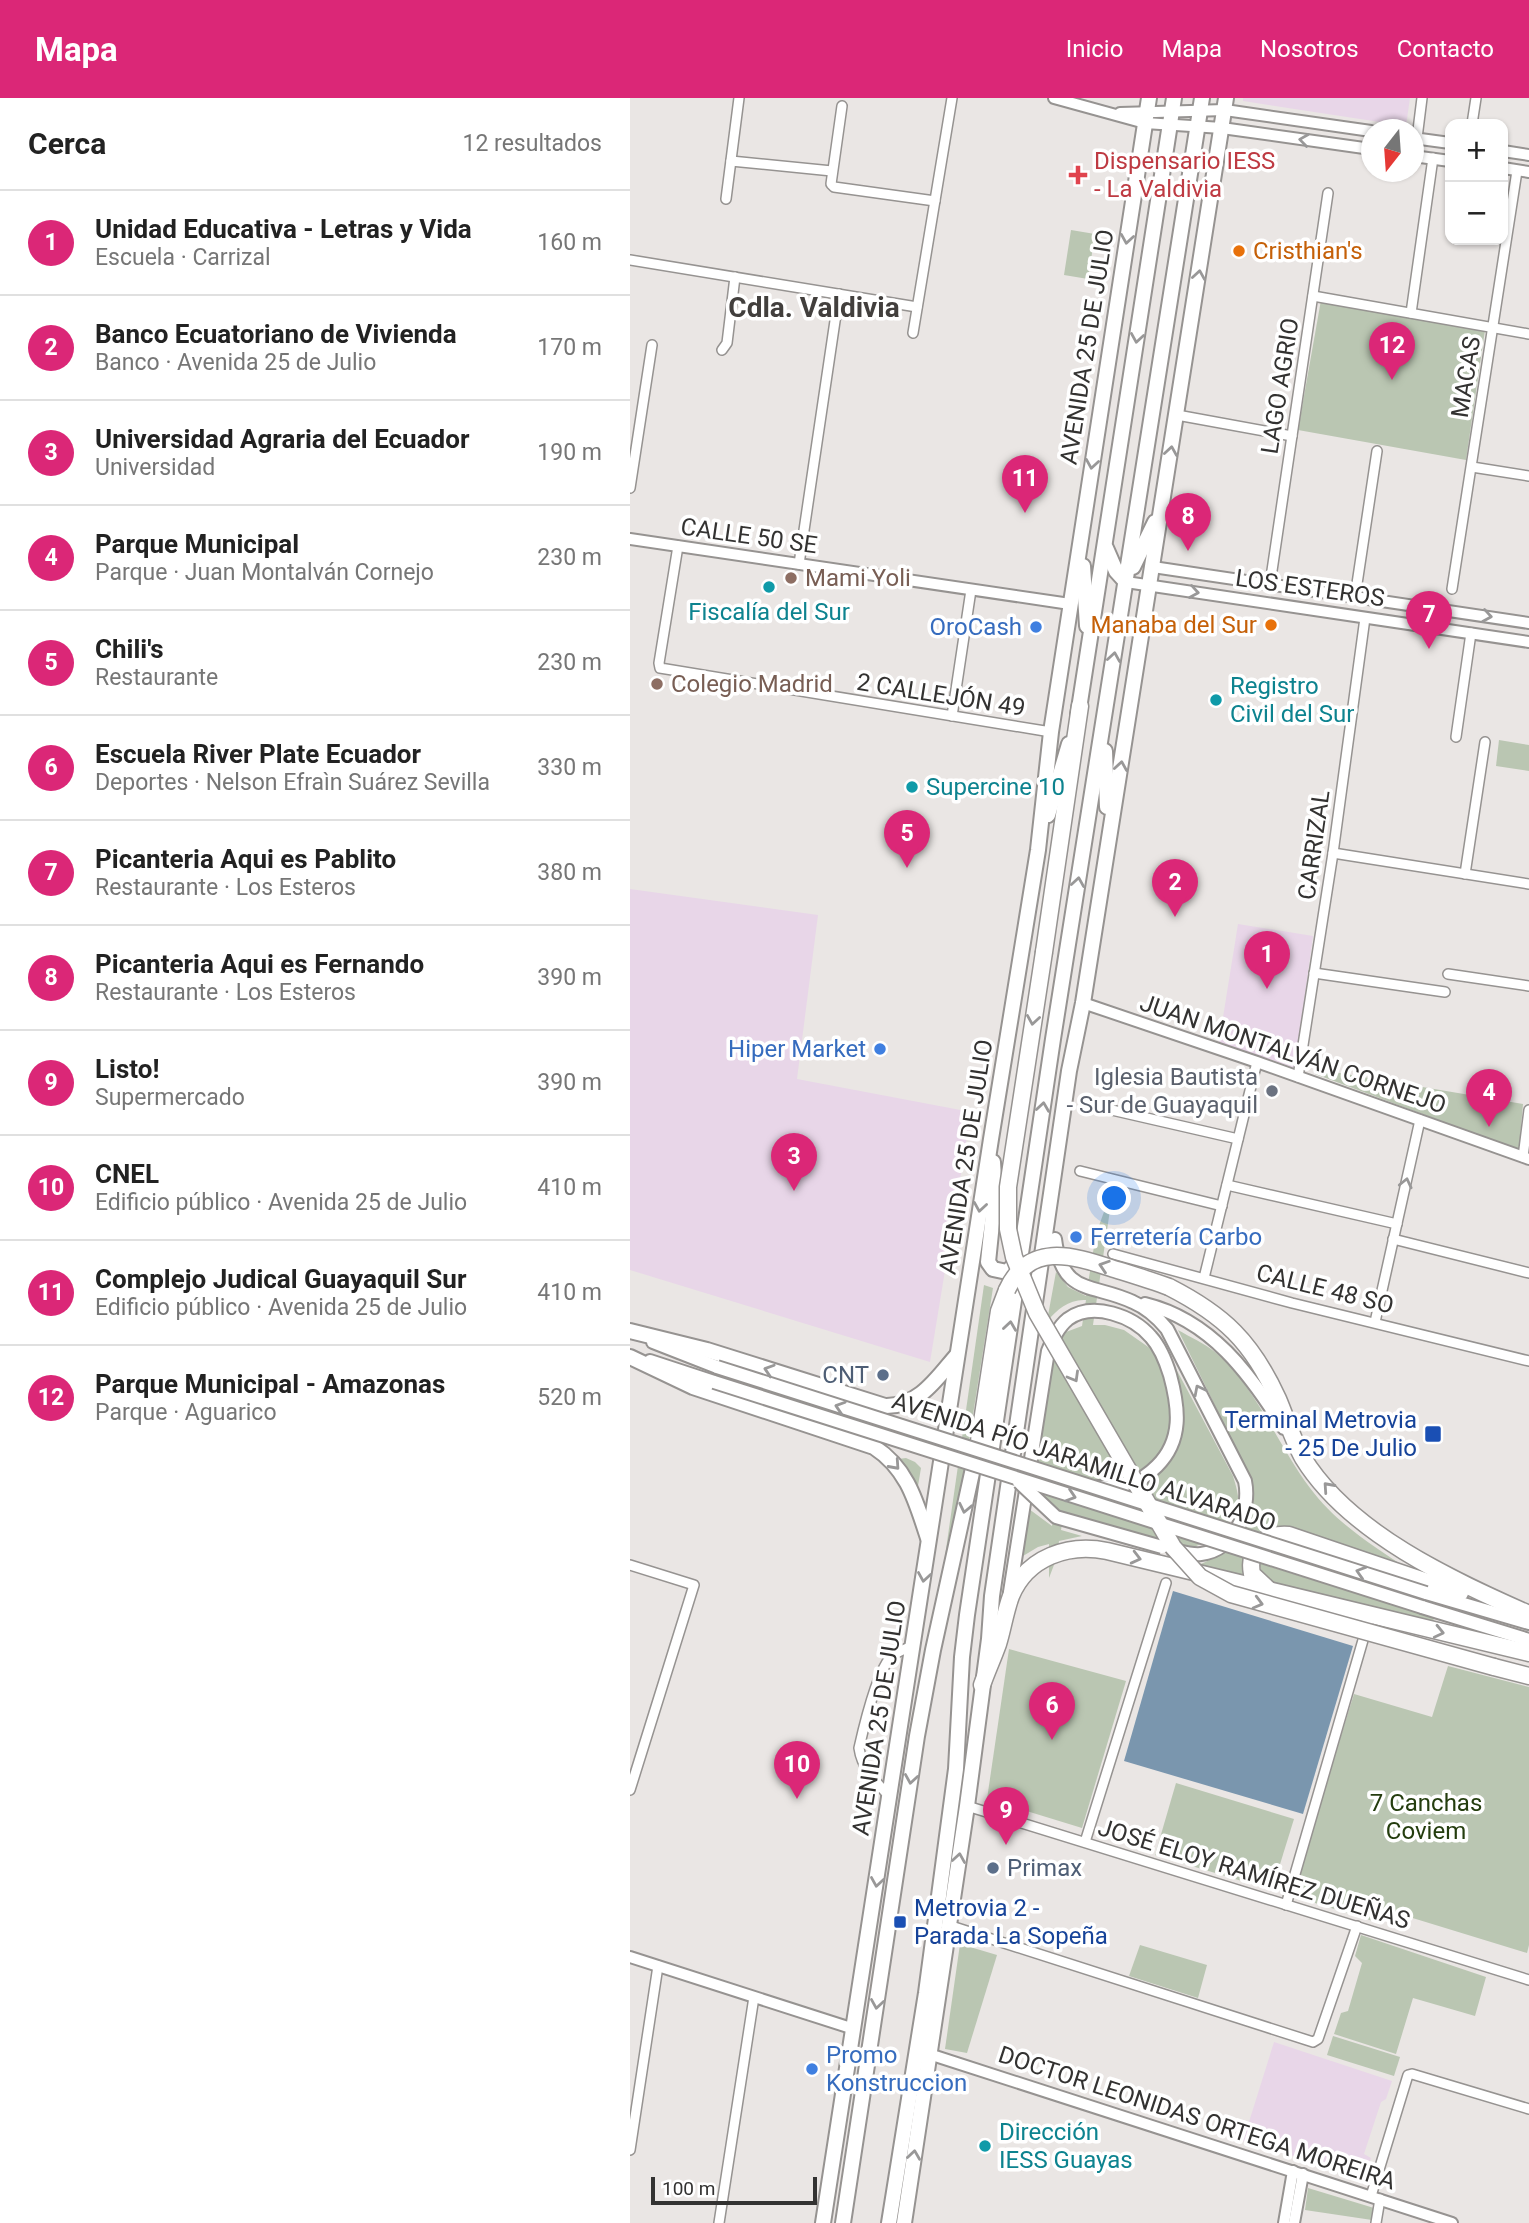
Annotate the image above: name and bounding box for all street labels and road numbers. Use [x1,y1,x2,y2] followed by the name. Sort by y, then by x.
[1055,228,1119,466] street label: AVENIDA 25 DE JULIO
[1255,316,1305,456] street label: LAGO AGRIO
[1446,334,1486,420] street label: MACAS
[679,513,819,559] street label: CALLE 50 SE
[1234,564,1386,612] street label: LOS ESTEROS
[855,668,1027,722] street label: 2 CALLEJÓN 49
[1292,788,1336,902] street label: CARRIZAL
[1136,988,1450,1120] street label: JUAN MONTALVÁN CORNEJO
[934,1038,998,1276] street label: AVENIDA 25 DE JULIO
[1253,1258,1397,1320] street label: CALLE 48 SO
[889,1387,1279,1537] street label: AVENIDA PÍO JARAMILLO ALVARADO
[847,1599,911,1837] street label: AVENIDA 25 DE JULIO
[1095,1813,1413,1935] street label: JOSÉ ELOY RAMÍREZ DUEÑAS
[995,2040,1399,2196] street label: DOCTOR LEONIDAS ORTEGA MOREIRA

